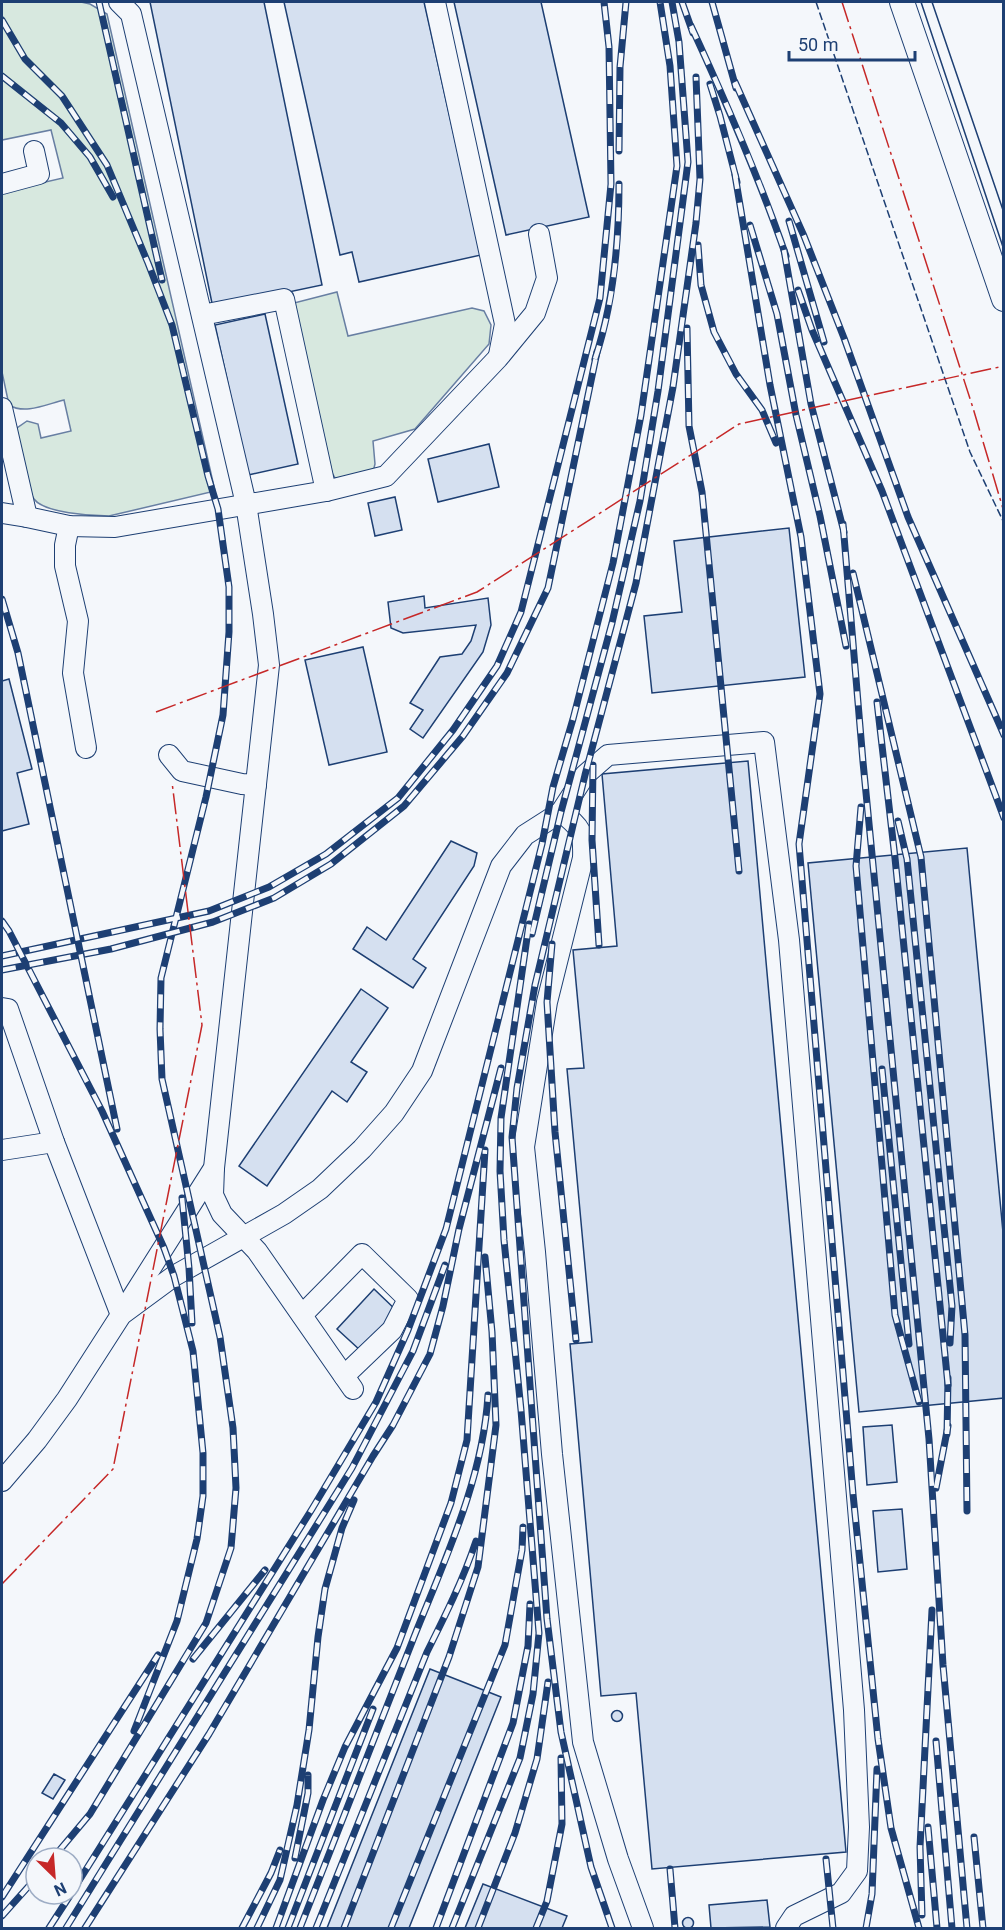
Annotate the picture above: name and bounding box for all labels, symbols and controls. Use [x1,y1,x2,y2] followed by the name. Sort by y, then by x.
[789,24,915,62] scale bar
[798,34,838,55] text: 50 m
[24,1846,84,1906] north arrow
[51,1878,69,1900] text: N

